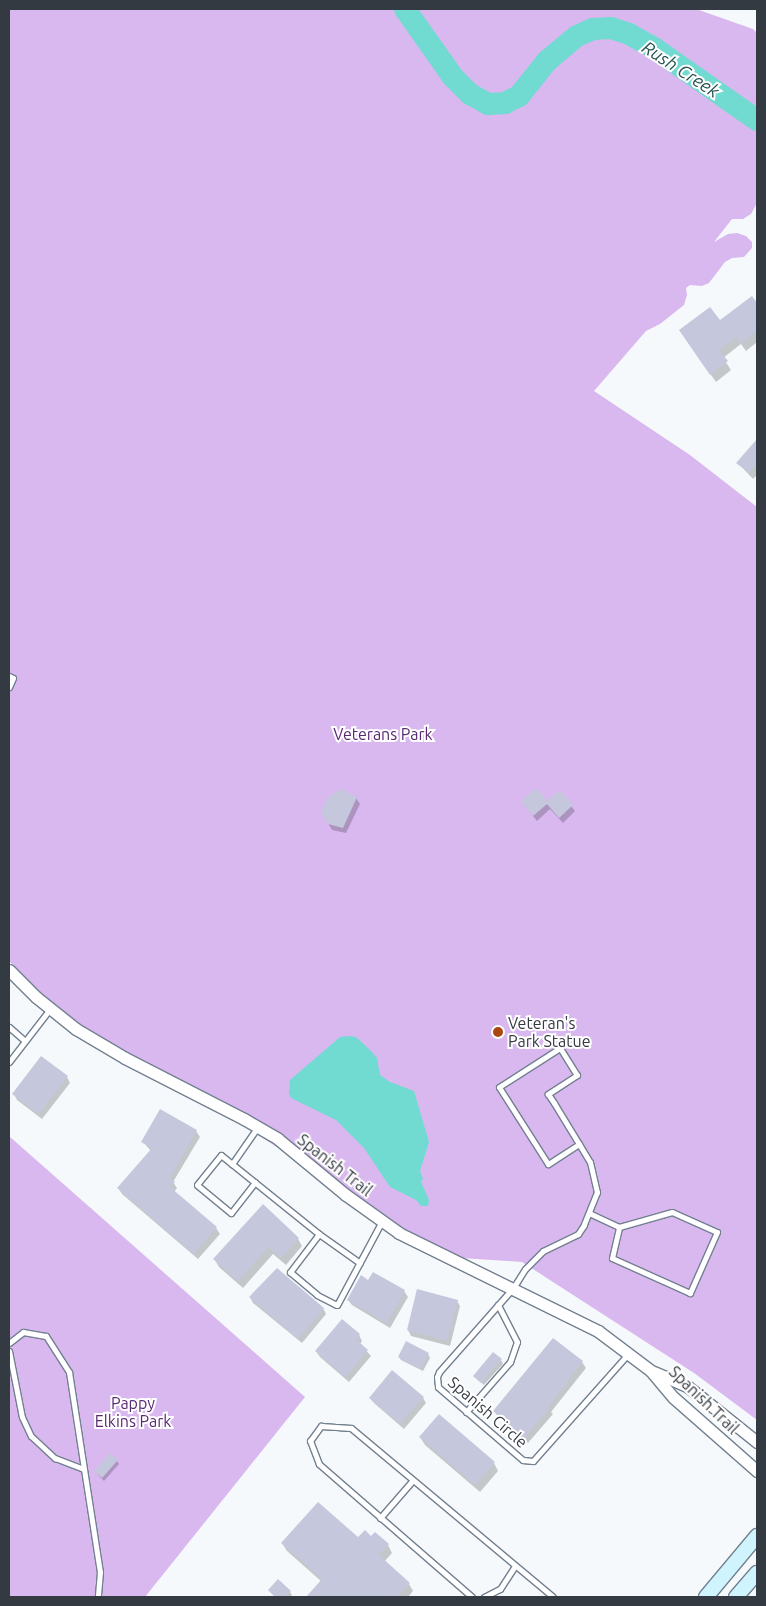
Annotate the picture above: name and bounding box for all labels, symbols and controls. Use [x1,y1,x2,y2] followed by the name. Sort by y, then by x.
[638,36,724,102] water label: Rush Creek
[333,724,433,744] park label: Veterans Park
[508,1013,591,1051] place label: Veteran's Park Statue
[492,1026,504,1038] marker: Veteran's Park Statue
[294,1130,376,1200] street label: Spanish Trail
[665,1362,743,1438] street label: Spanish Trail
[444,1372,532,1452] street label: Spanish Circle
[95,1393,171,1431] park label: Pappy Elkins Park

